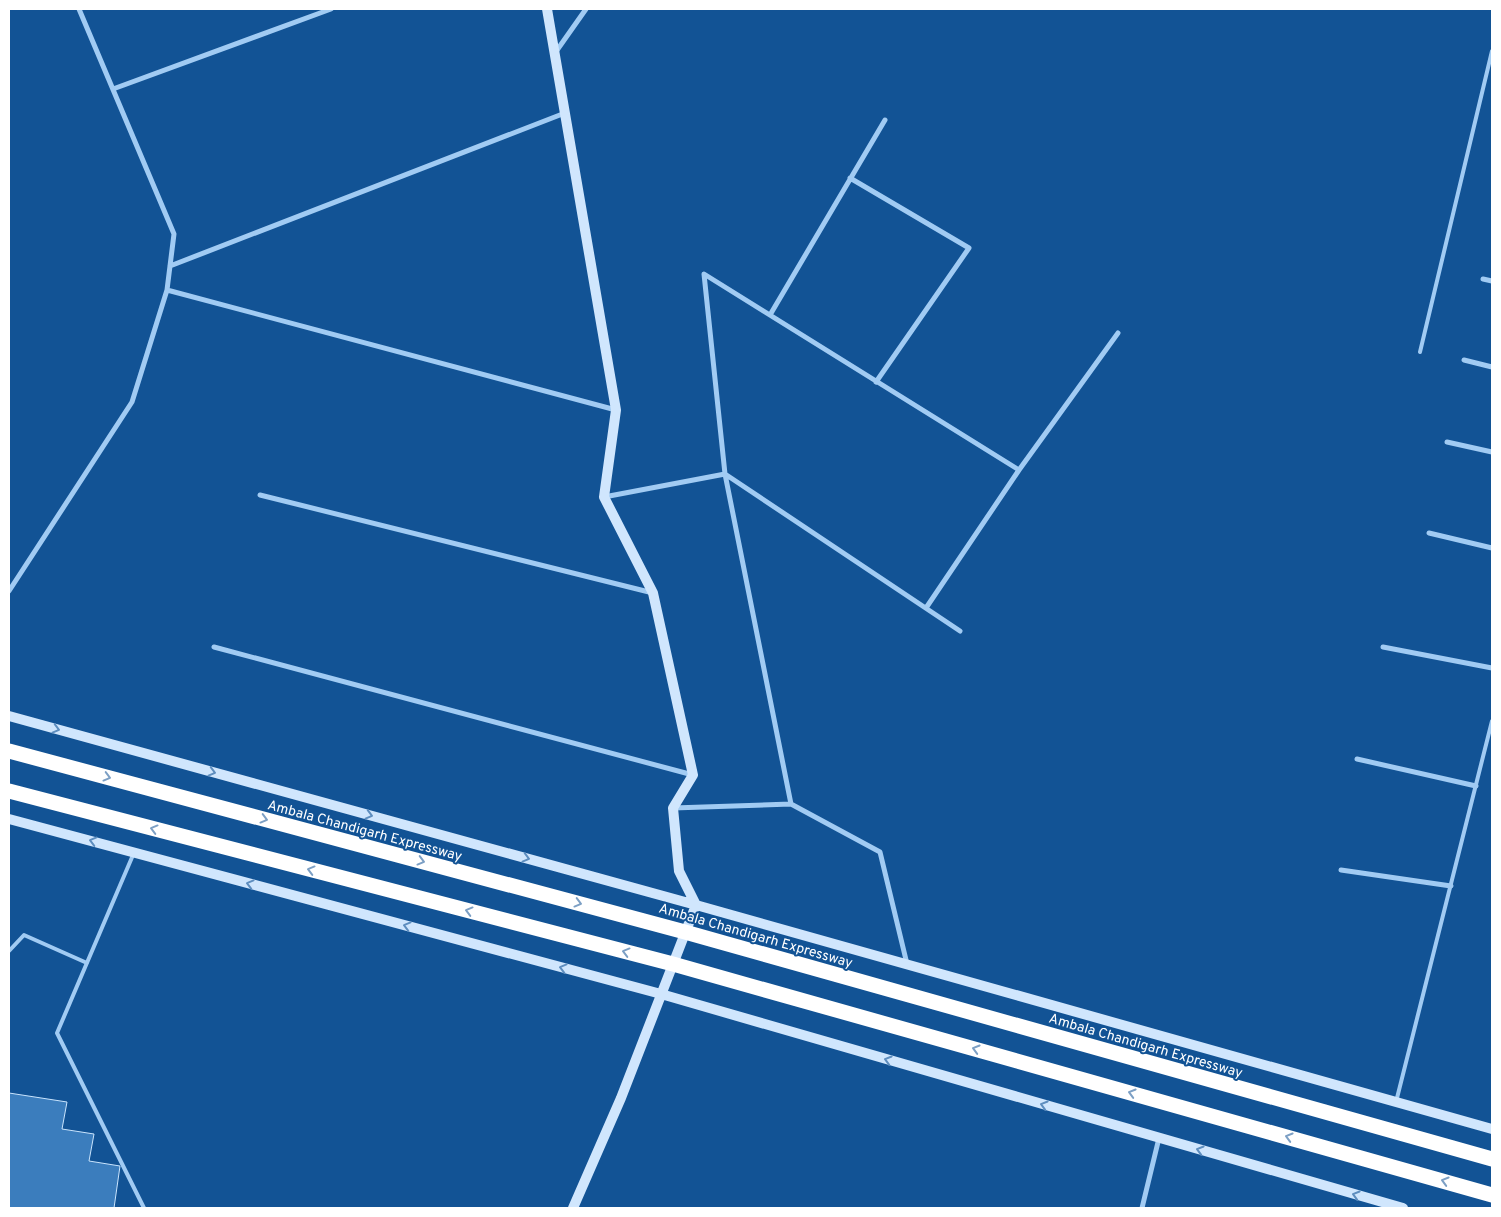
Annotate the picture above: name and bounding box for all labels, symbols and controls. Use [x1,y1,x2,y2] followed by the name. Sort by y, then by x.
[51,723,59,733] one-way arrow
[208,766,216,776] one-way arrow
[102,772,110,782] one-way arrow
[265,797,464,866] street label: Ambala Chandigarh Expressway
[365,809,373,819] one-way arrow
[259,814,267,824] one-way arrow
[150,824,158,835] one-way arrow
[89,837,97,847] one-way arrow
[521,852,529,862] one-way arrow
[416,856,424,866] one-way arrow
[307,865,316,876] one-way arrow
[246,879,254,889] one-way arrow
[573,897,582,908] one-way arrow
[657,901,854,972] street label: Ambala Chandigarh Expressway
[464,906,473,917] one-way arrow
[402,921,411,932] one-way arrow
[622,947,630,957] one-way arrow
[559,963,568,974] one-way arrow
[1047,1011,1244,1082] street label: Ambala Chandigarh Expressway
[972,1045,981,1055] one-way arrow
[884,1055,892,1065] one-way arrow
[1129,1089,1137,1099] one-way arrow
[1040,1100,1048,1110] one-way arrow
[1285,1133,1293,1143] one-way arrow
[1196,1145,1205,1155] one-way arrow
[1442,1177,1450,1187] one-way arrow
[1353,1190,1361,1200] one-way arrow

